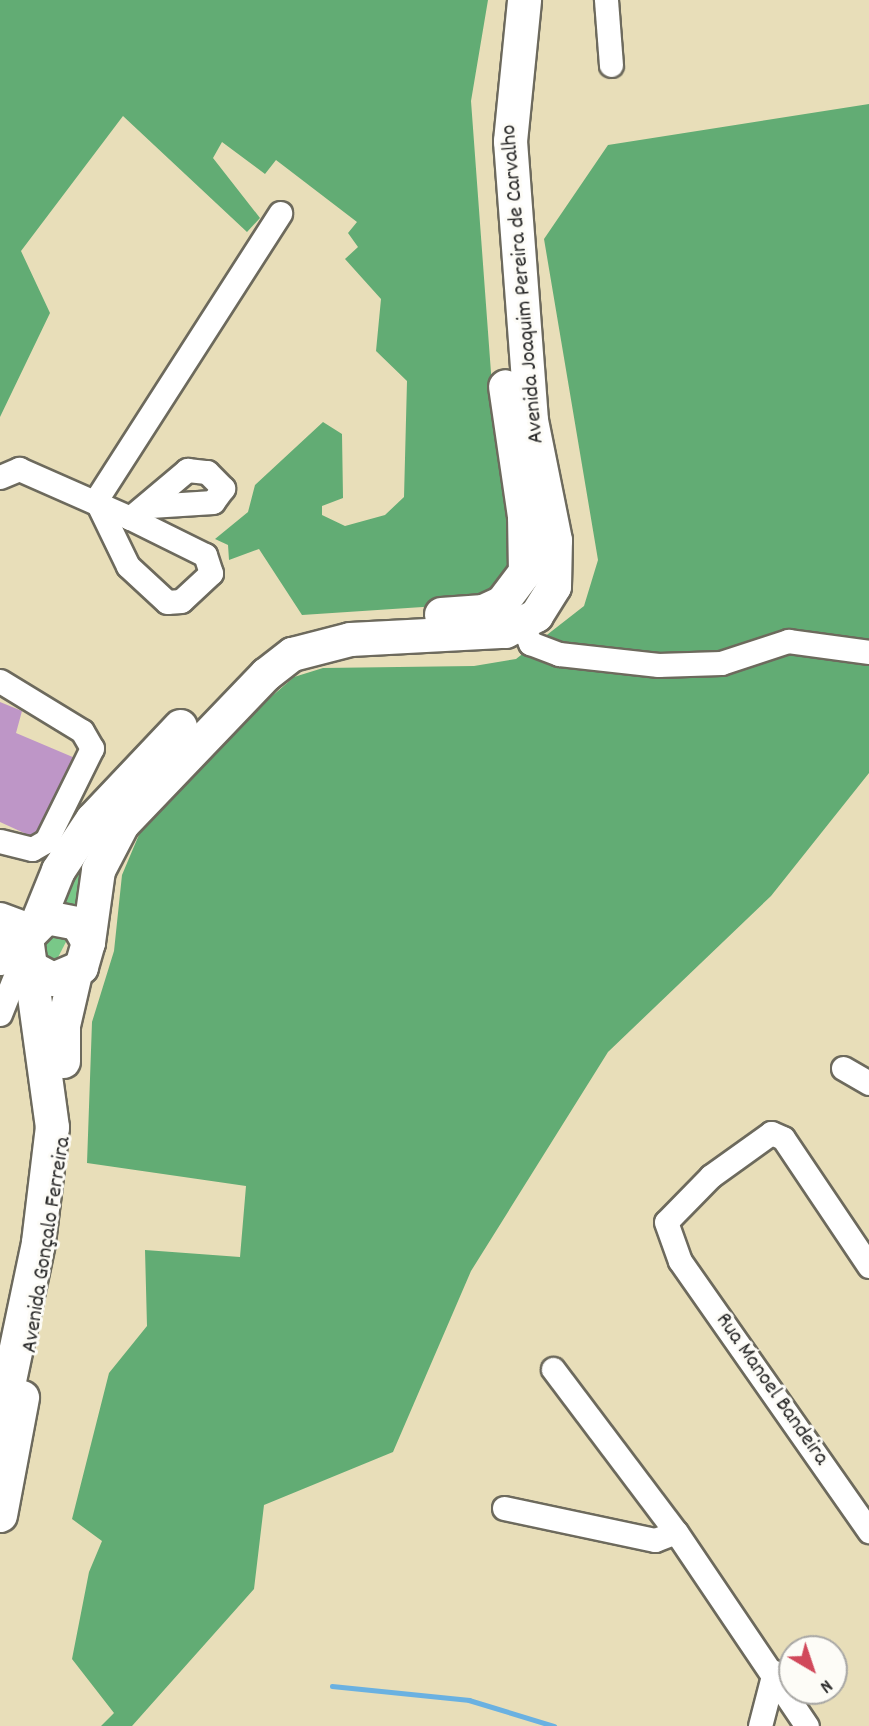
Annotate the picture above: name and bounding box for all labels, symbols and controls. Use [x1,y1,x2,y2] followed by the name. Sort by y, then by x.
[496,123,552,445] street label: Avenida Joaquim Pereira de Carvalho
[17,1135,79,1355] street label: Avenida Gonçalo Ferreira
[708,1308,834,1472] street label: Rua Manoel Bandeira
[778,1635,848,1705] north arrow
[813,1672,837,1699] text: N

